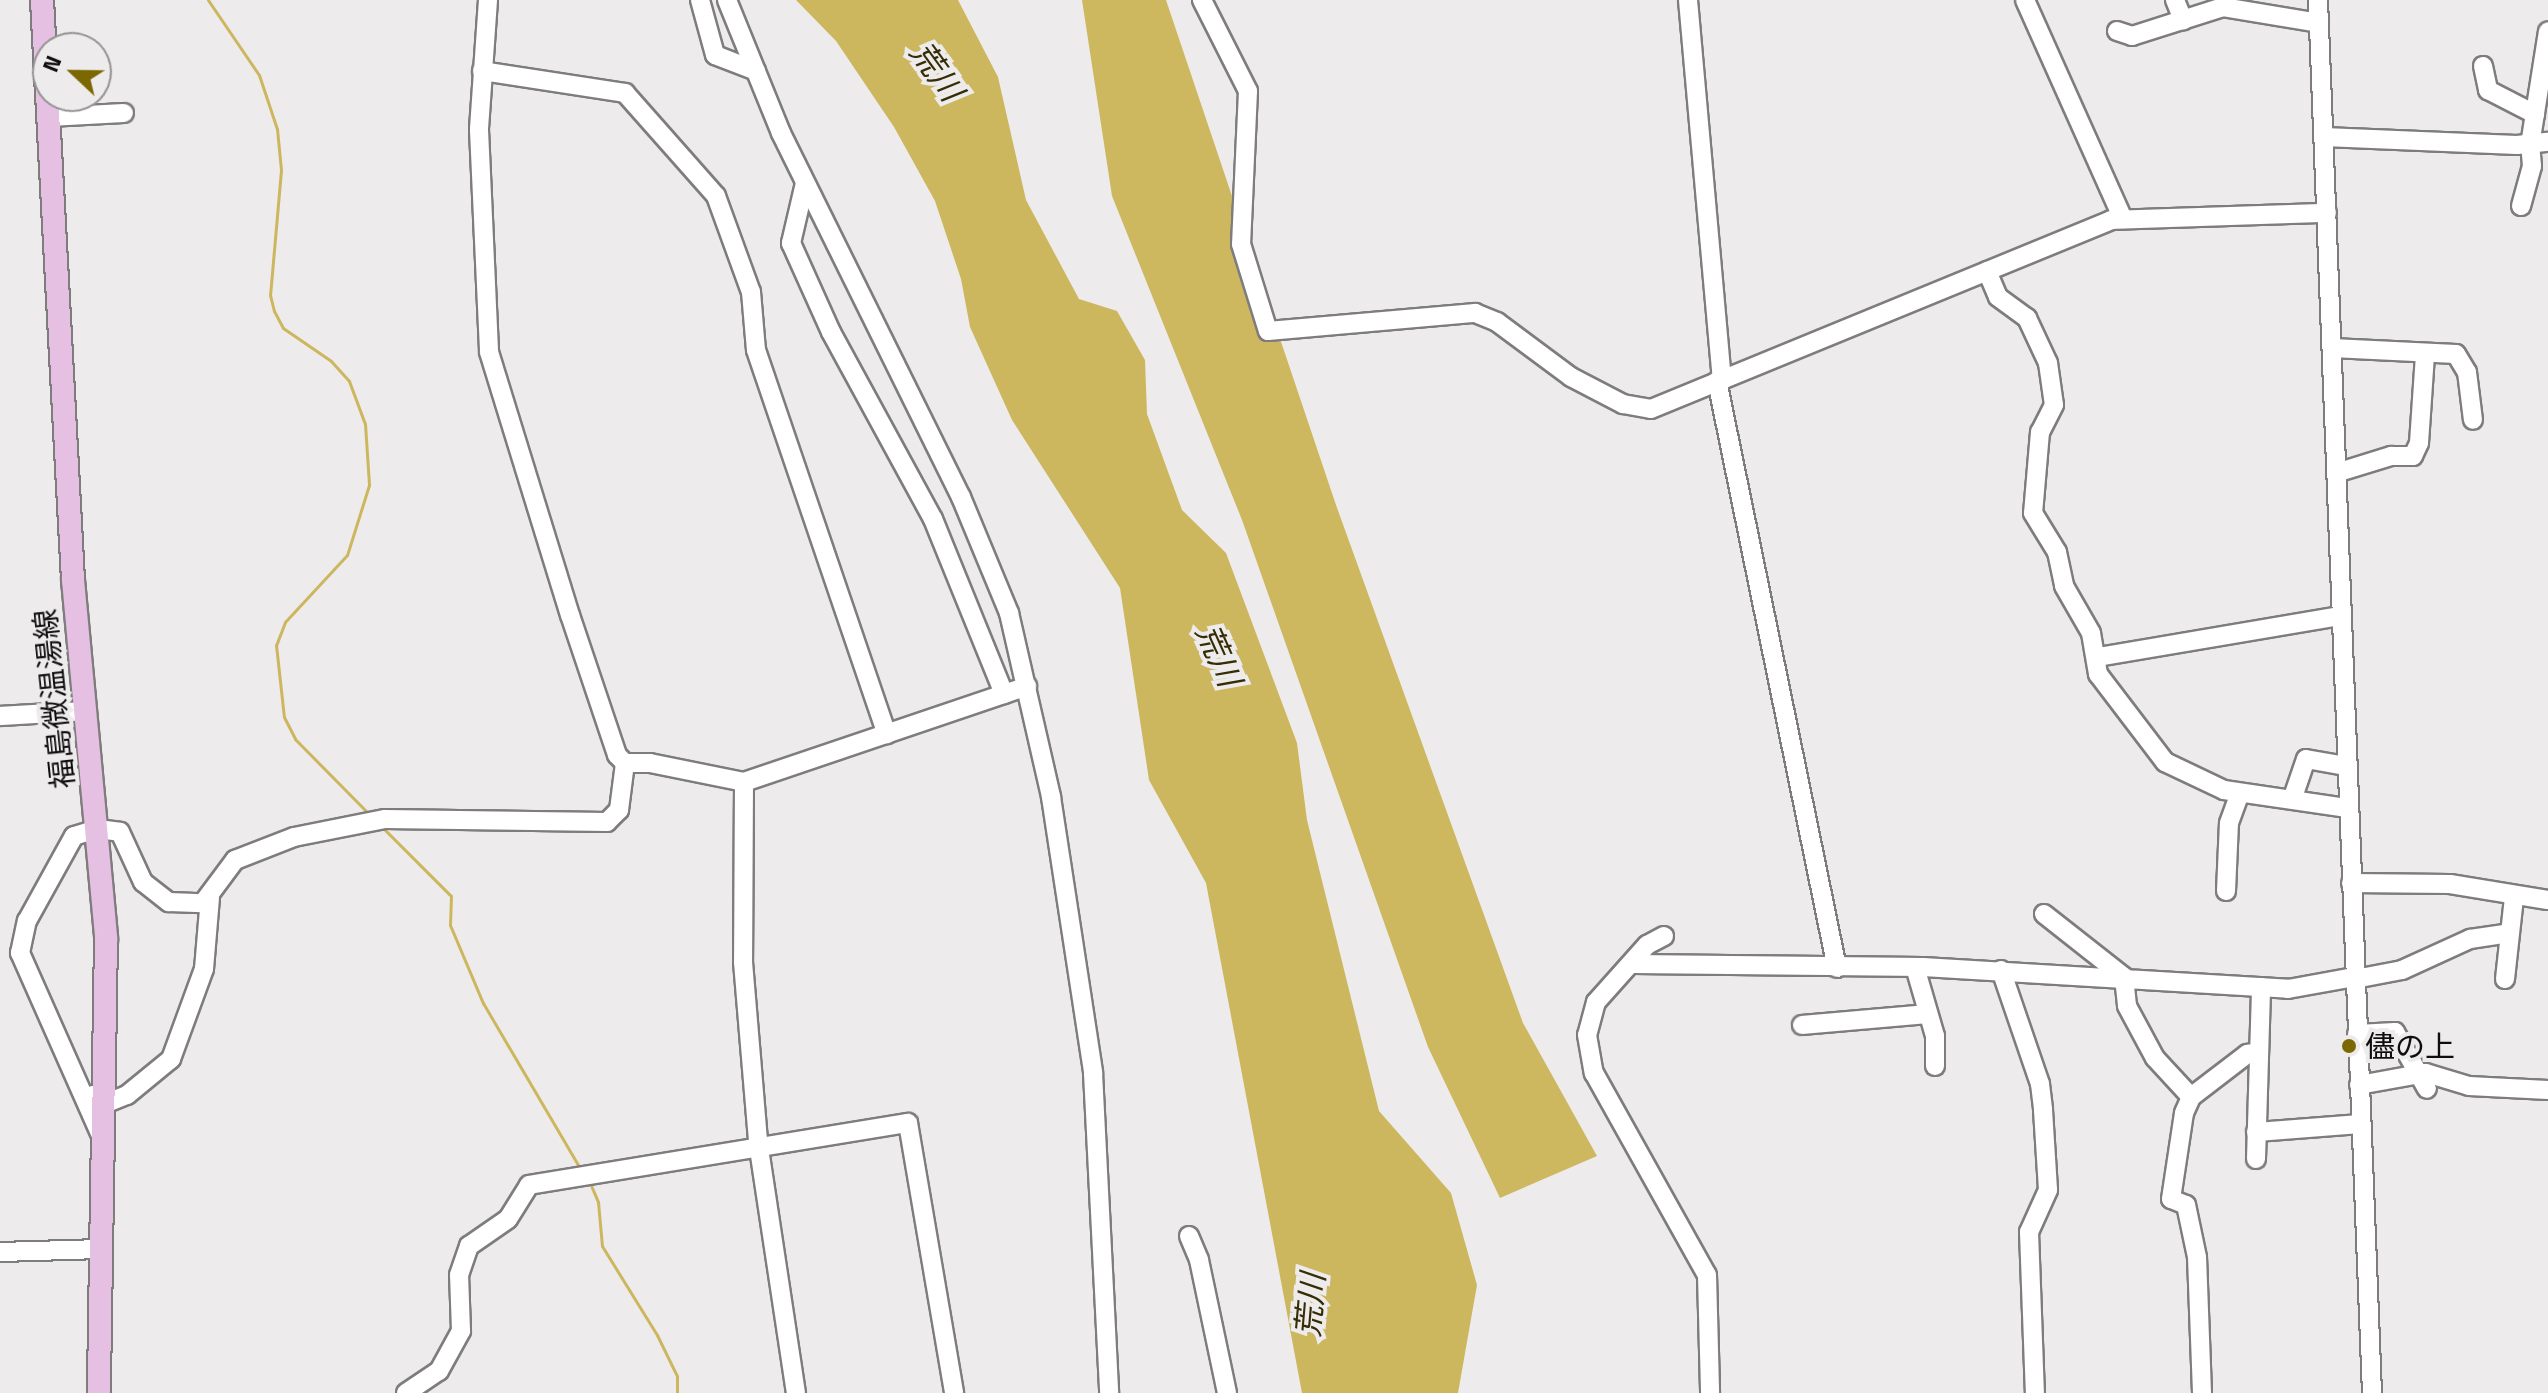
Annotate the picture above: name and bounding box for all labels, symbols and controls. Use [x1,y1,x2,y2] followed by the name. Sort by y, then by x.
[32,32,112,112] north arrow
[903,34,971,108] water label: 荒川
[33,50,70,77] text: N
[27,608,81,790] street label: 福島微温湯線
[1188,618,1250,692] water label: 荒川
[2365,1028,2455,1064] place label: 儘の上
[2340,1037,2358,1055] marker: 儘の上
[1288,1271,1332,1339] water label: 荒川

